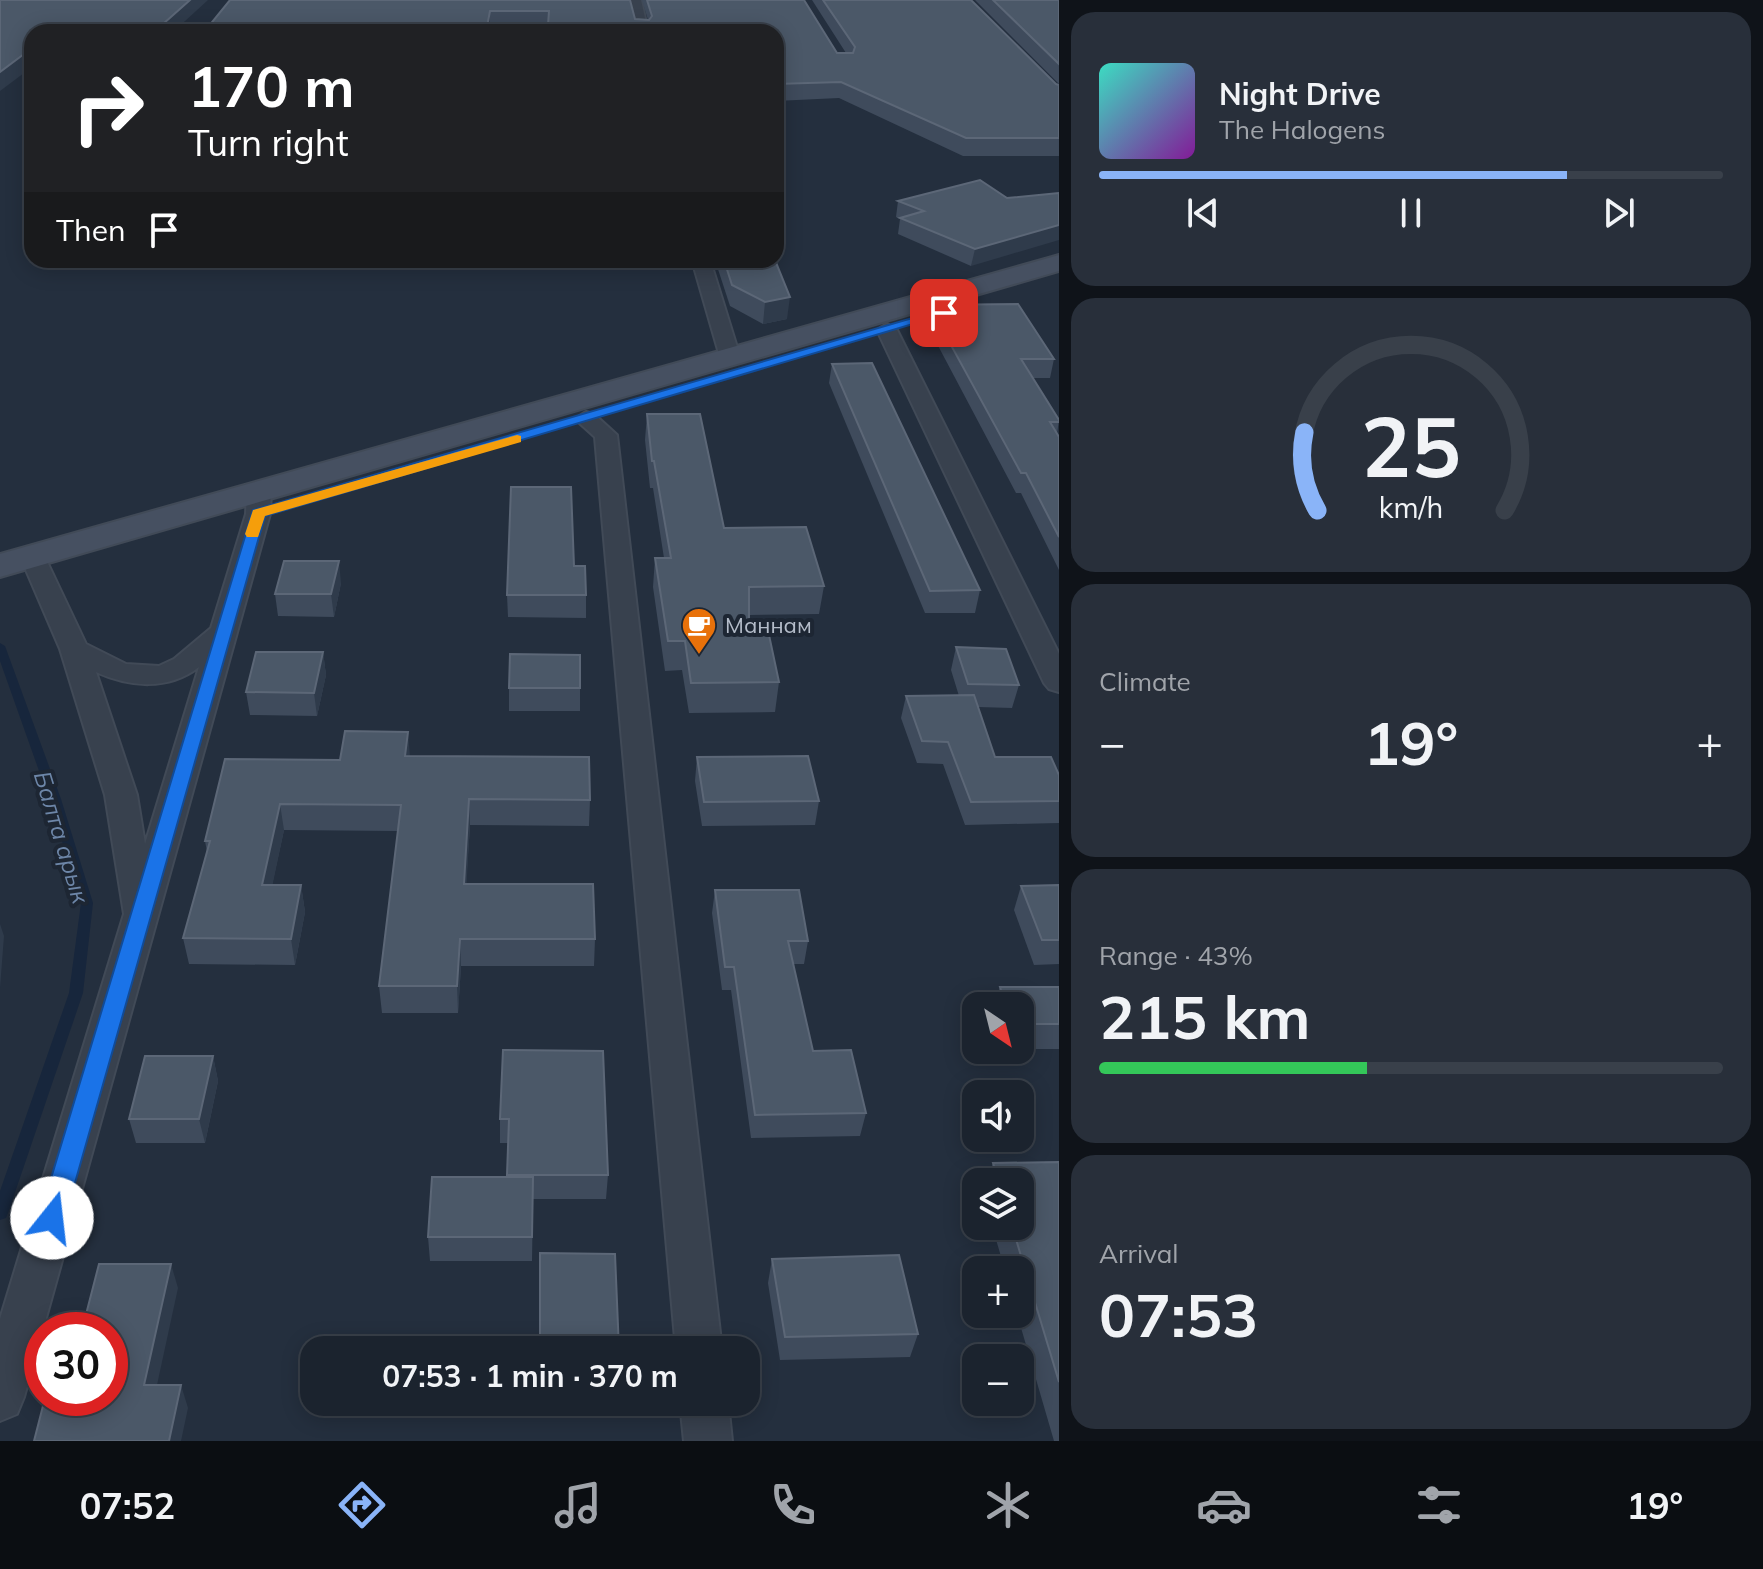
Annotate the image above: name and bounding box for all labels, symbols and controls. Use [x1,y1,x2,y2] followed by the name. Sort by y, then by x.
[188,51,355,121] text: 170 m
[56,56,160,160] icon: right
[1219,75,1381,113] text: Night Drive
[1219,113,1385,146] text: The Halogens
[188,120,349,165] text: Turn right
[1181,191,1225,235] icon: previous
[1389,191,1433,235] icon: pause
[1597,191,1641,235] icon: next
[142,208,186,252] icon: arrive
[56,211,126,249] text: Then
[910,279,978,347] pin
[922,291,966,335] icon: arrive
[1361,392,1461,497] text: 25
[1379,489,1443,525] text: km/h
[680,606,718,656] cafe icon: Маннам
[725,611,812,639] place label: Маннам
[1099,665,1191,698] text: Climate
[1364,705,1458,780] text: 19°
[1099,715,1125,770] text: −
[1697,715,1723,770] text: +
[28,767,97,908] water label: Балта арык
[1099,939,1253,972] text: Range · 43%
[1099,979,1311,1054] text: 215 km
[962,992,1034,1064] north arrow
[962,992,1034,1416] map controls
[962,1080,1034,1152] button: sound
[962,1168,1034,1240] button: layers
[10,1176,94,1260] position arrow
[1099,1237,1179,1270] text: Arrival
[962,1256,1034,1328] button: +
[1099,1277,1258,1352] text: 07:53
[24,1312,128,1416] speed limit sign: 30
[962,1344,1034,1416] button: −
[382,1357,678,1395] text: 07:53 · 1 min · 370 m
[334,1477,390,1533] icon: directions
[550,1477,606,1533] icon: music
[765,1477,821,1533] icon: phone
[980,1477,1036,1533] icon: climate
[1196,1477,1252,1533] icon: car
[1411,1477,1467,1533] icon: filters
[80,1483,175,1528] text: 07:52
[1626,1483,1683,1528] text: 19°

